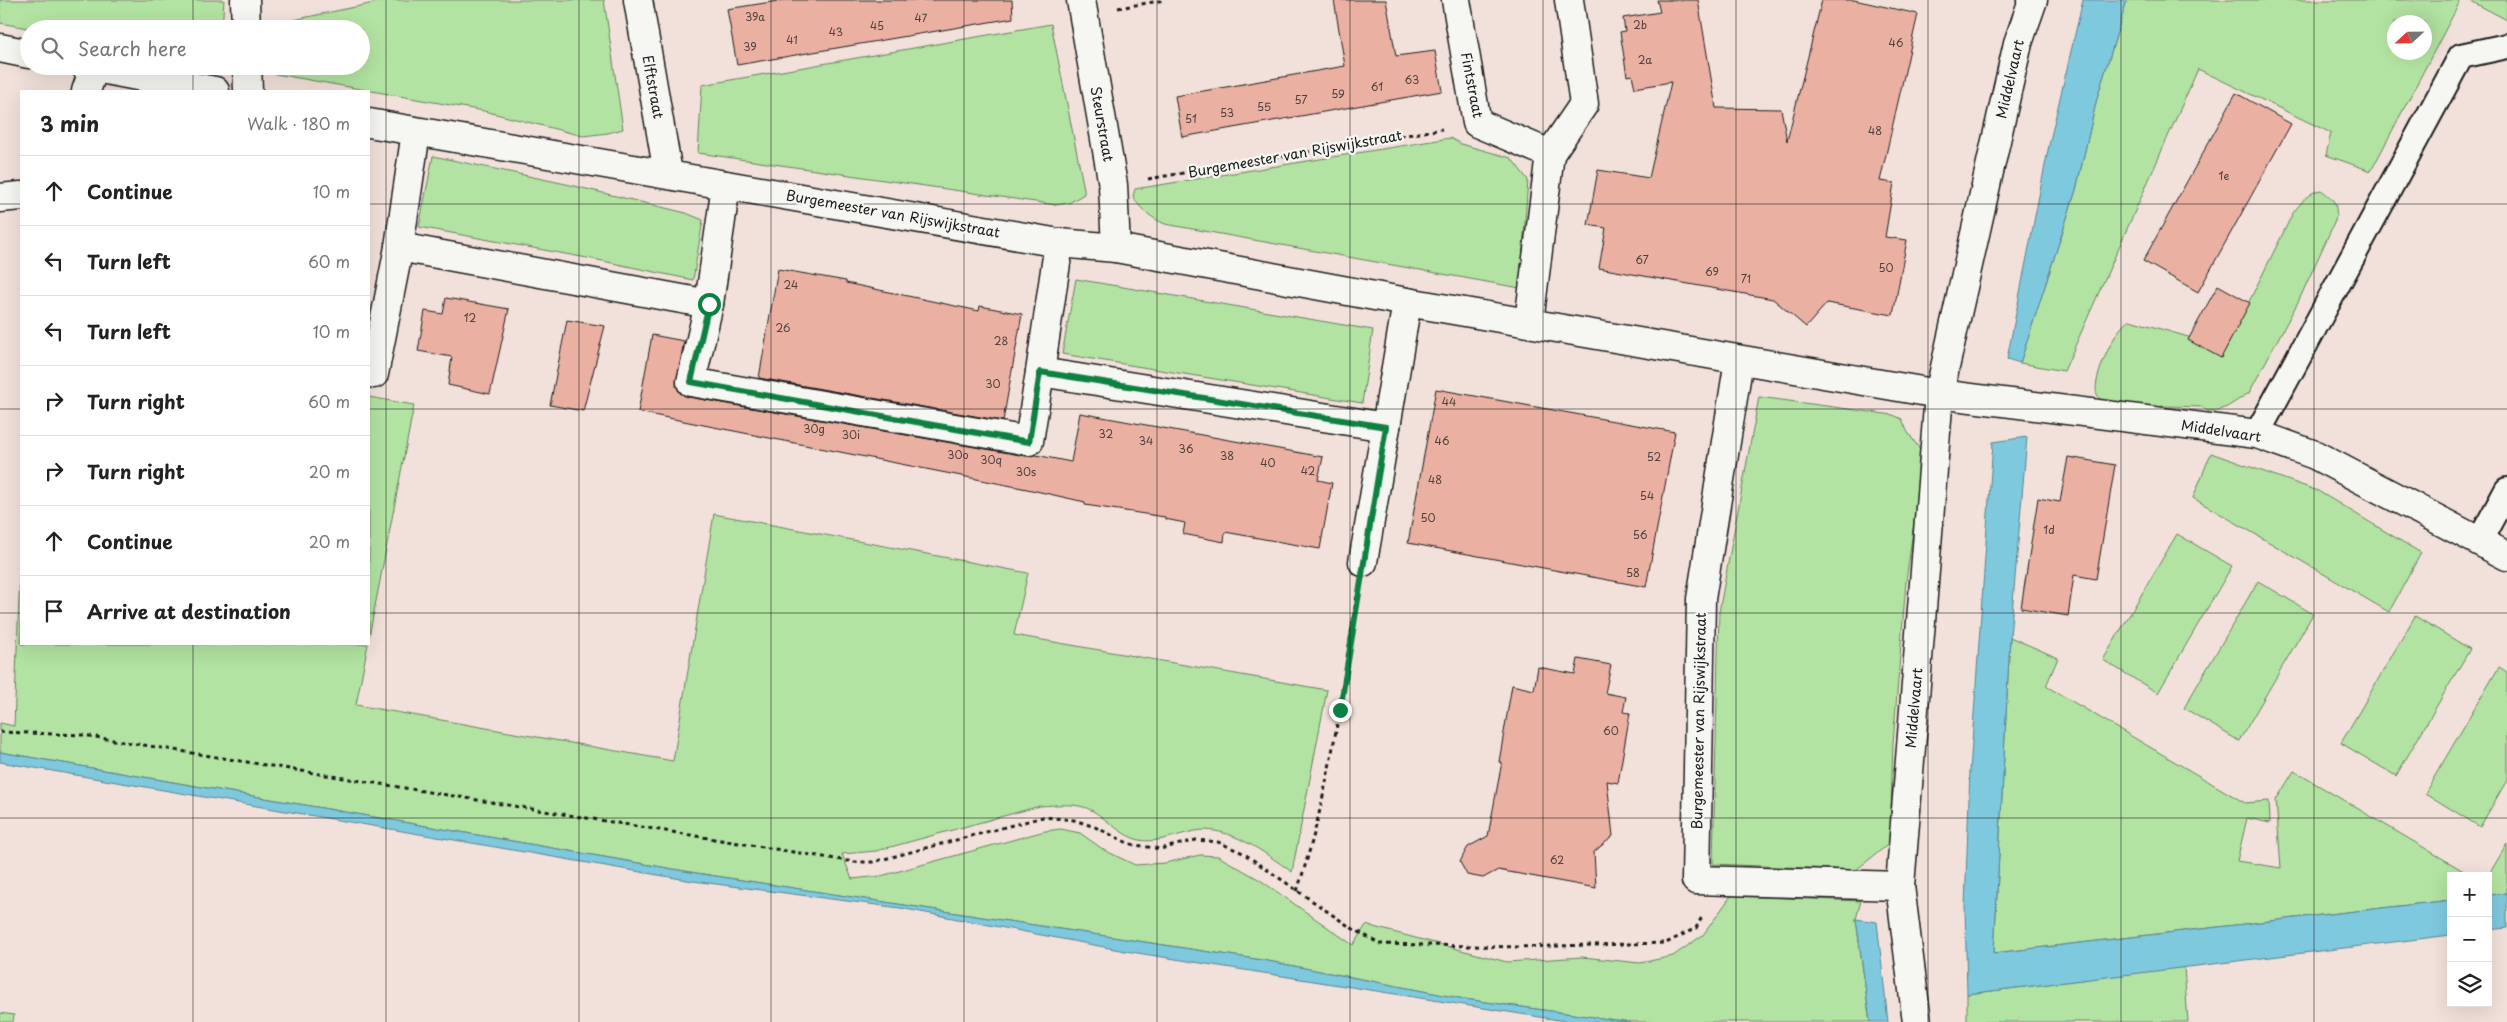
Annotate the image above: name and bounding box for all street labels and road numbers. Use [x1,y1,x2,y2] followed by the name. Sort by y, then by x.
[1990,37,2029,121] street label: Middelvaart
[1456,50,1489,120] street label: Fintstraat
[638,54,669,121] street label: Elftstraat
[1086,84,1120,164] street label: Steurstraat
[1186,124,1404,183] street label: Burgemeester van Rijswijkstraat
[784,184,1002,243] street label: Burgemeester van Rijswijkstraat
[2180,414,2263,447] street label: Middelvaart
[1686,612,1711,830] street label: Burgemeester van Rijswijkstraat
[1900,667,1927,749] street label: Middelvaart

